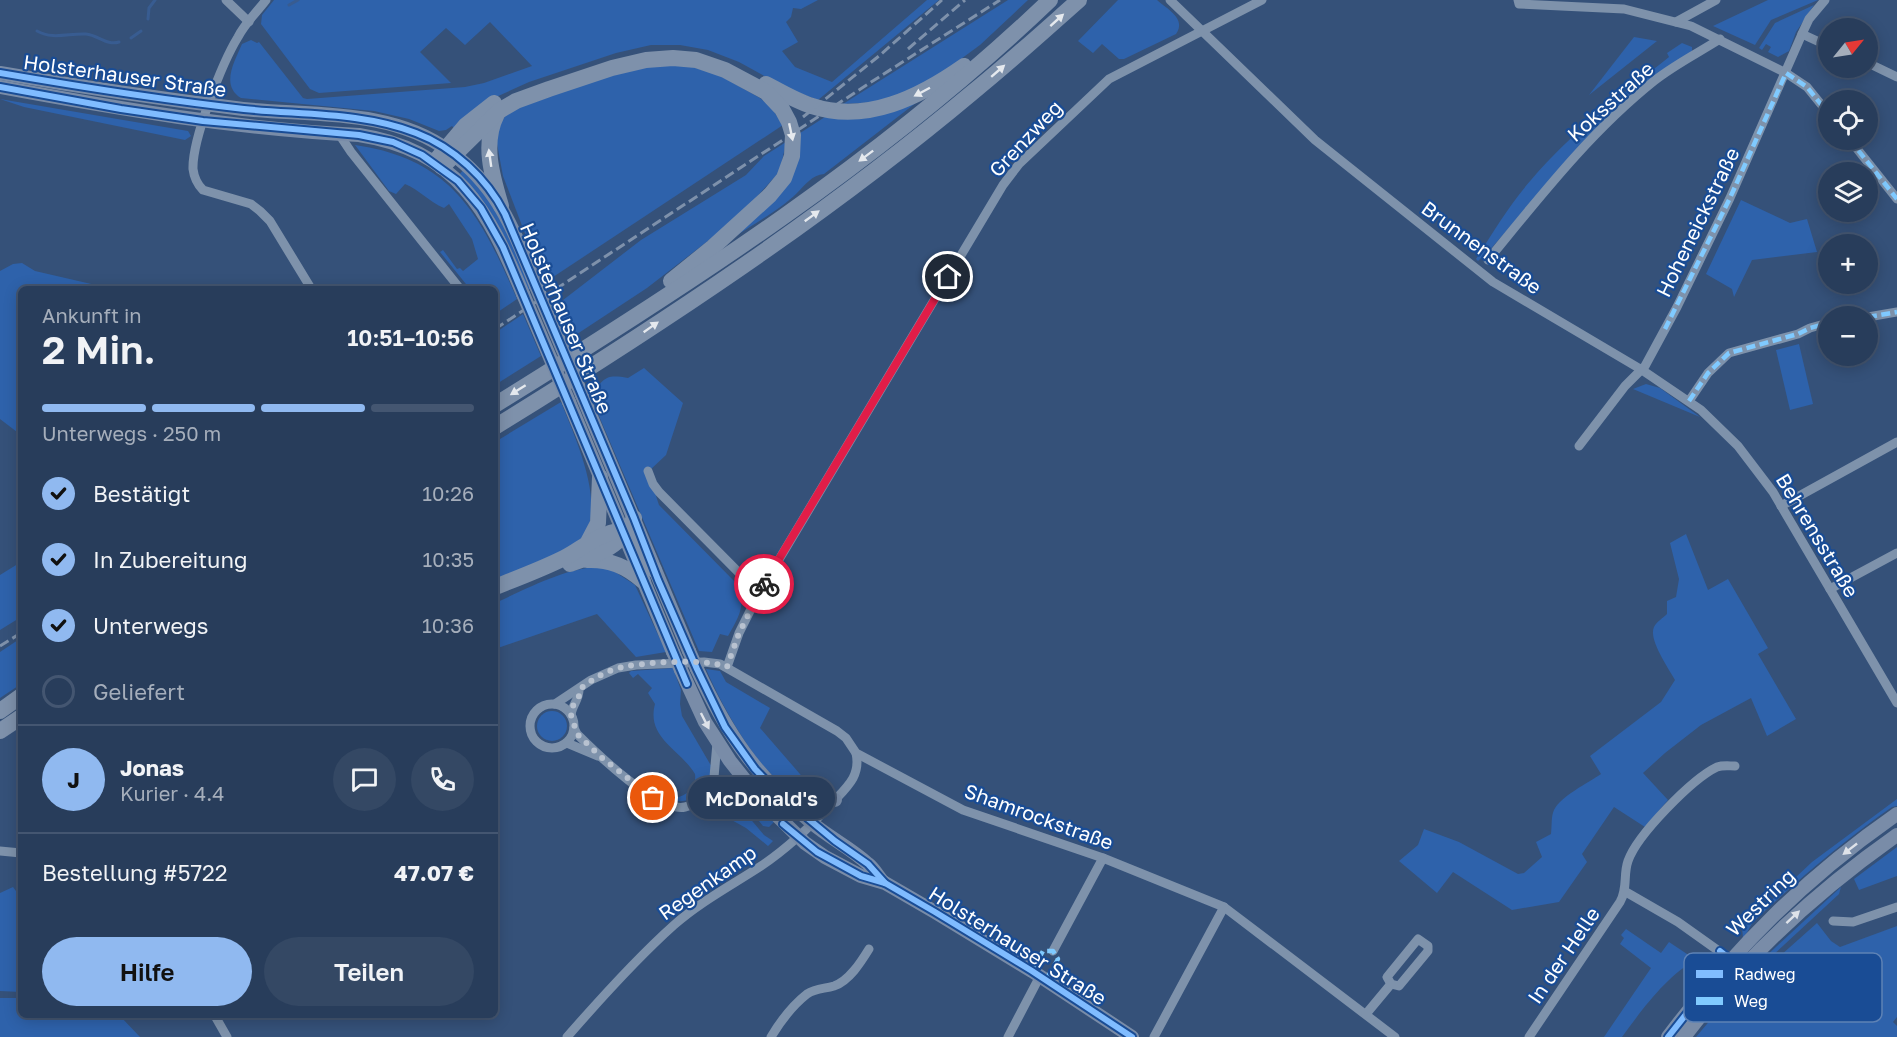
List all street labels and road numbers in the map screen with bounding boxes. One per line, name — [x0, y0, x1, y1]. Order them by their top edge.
street label: Holsterhauser Straße — [22, 49, 228, 101]
street label: Koksstraße — [1562, 56, 1658, 146]
street label: Grenzweg — [984, 95, 1066, 181]
street label: Hoheneickstraße — [1650, 143, 1744, 301]
street label: Brunnenstraße — [1417, 195, 1547, 299]
street label: Holsterhauser Straße — [516, 219, 618, 417]
street label: Behrensstraße — [1772, 469, 1864, 601]
street label: Shamrockstraße — [961, 778, 1117, 854]
street label: Regenkamp — [654, 840, 760, 924]
street label: Westring — [1721, 863, 1799, 941]
street label: Holsterhauser Straße — [925, 881, 1111, 1009]
street label: In der Helle — [1522, 902, 1604, 1008]

